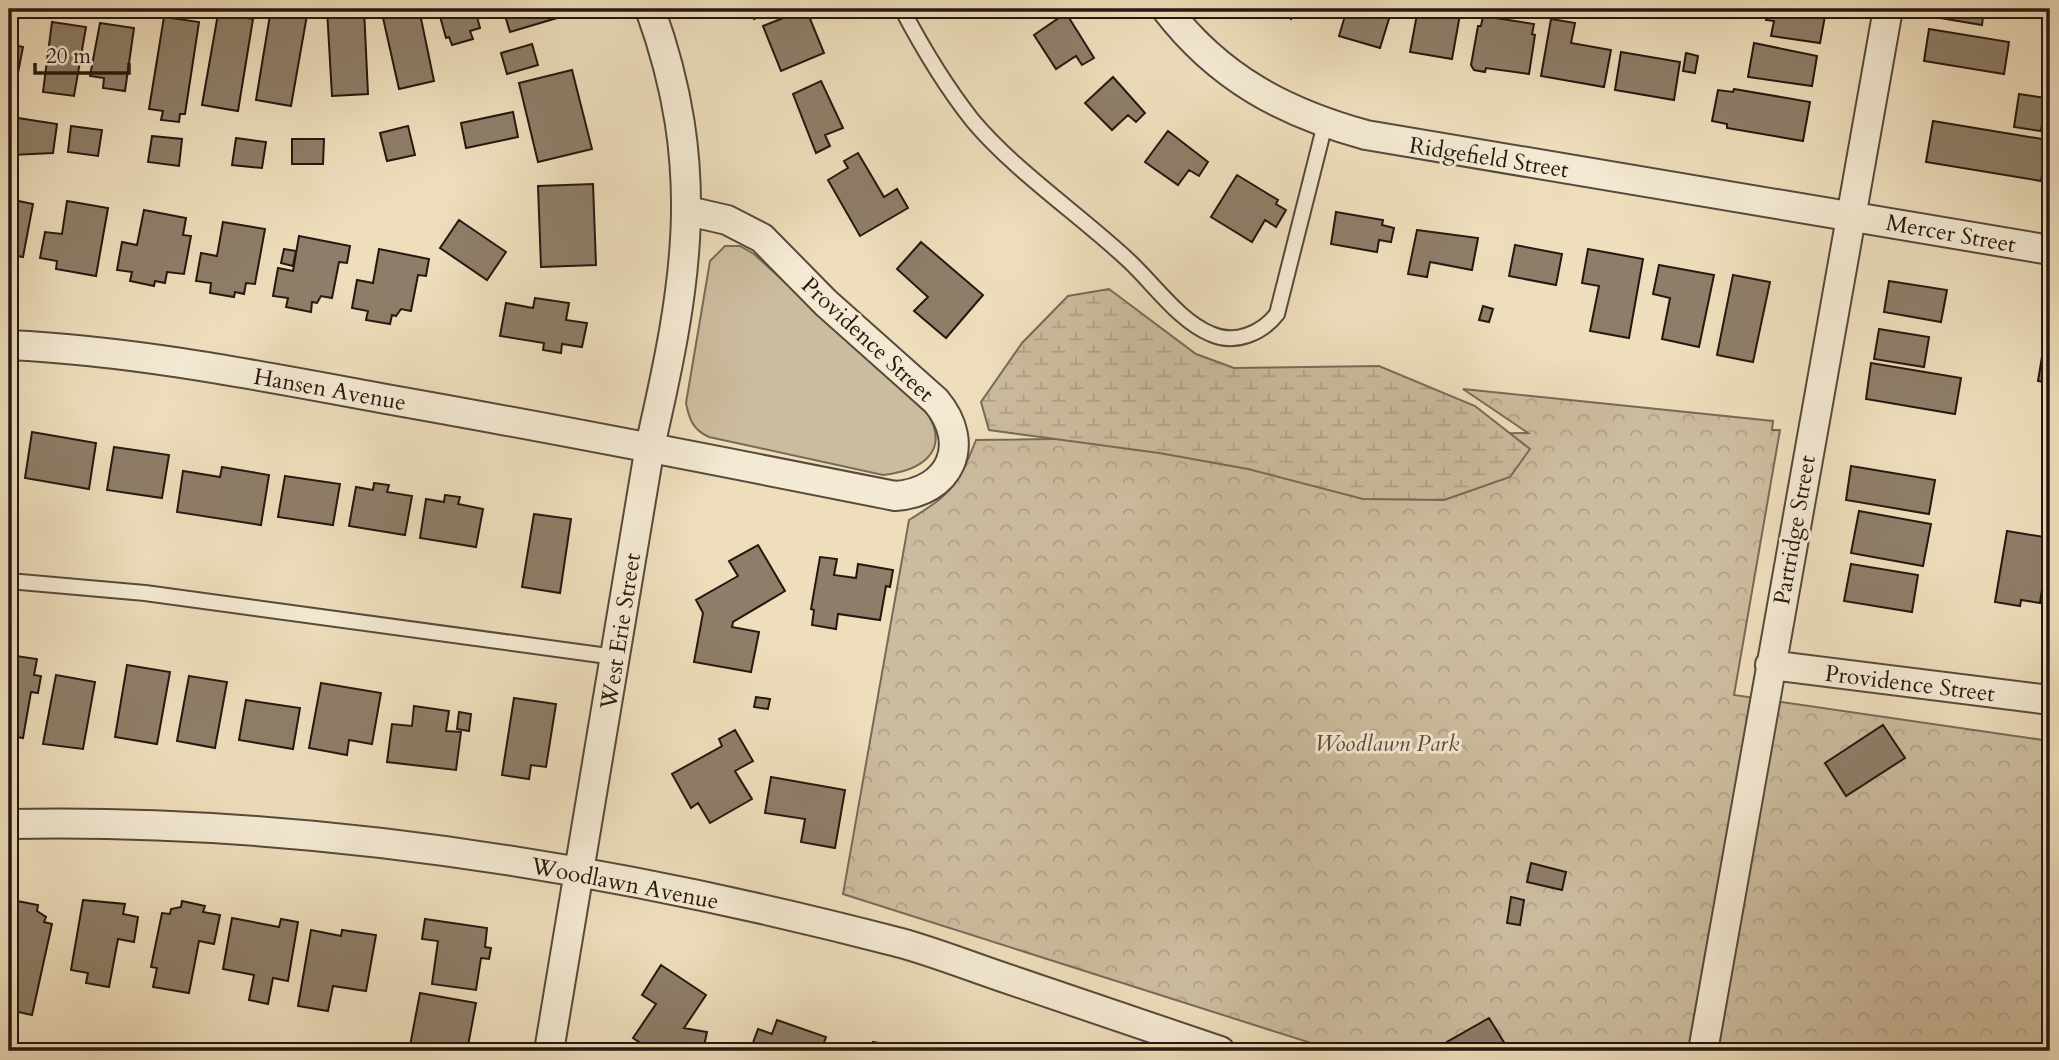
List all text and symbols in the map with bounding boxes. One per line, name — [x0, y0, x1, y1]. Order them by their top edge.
scale bar — [35, 32, 130, 76]
text: 20 m — [46, 42, 91, 71]
street label: Ridgefield Street — [1407, 130, 1571, 185]
street label: Mercer Street — [1884, 207, 2018, 260]
street label: Providence Street — [795, 270, 941, 409]
street label: Hansen Avenue — [251, 361, 409, 418]
street label: Partridge Street — [1766, 453, 1823, 607]
street label: West Erie Street — [593, 551, 648, 713]
street label: Providence Street — [1823, 658, 1997, 709]
park label: Woodlawn Park — [1315, 728, 1460, 759]
street label: Woodlawn Avenue — [527, 850, 721, 917]

